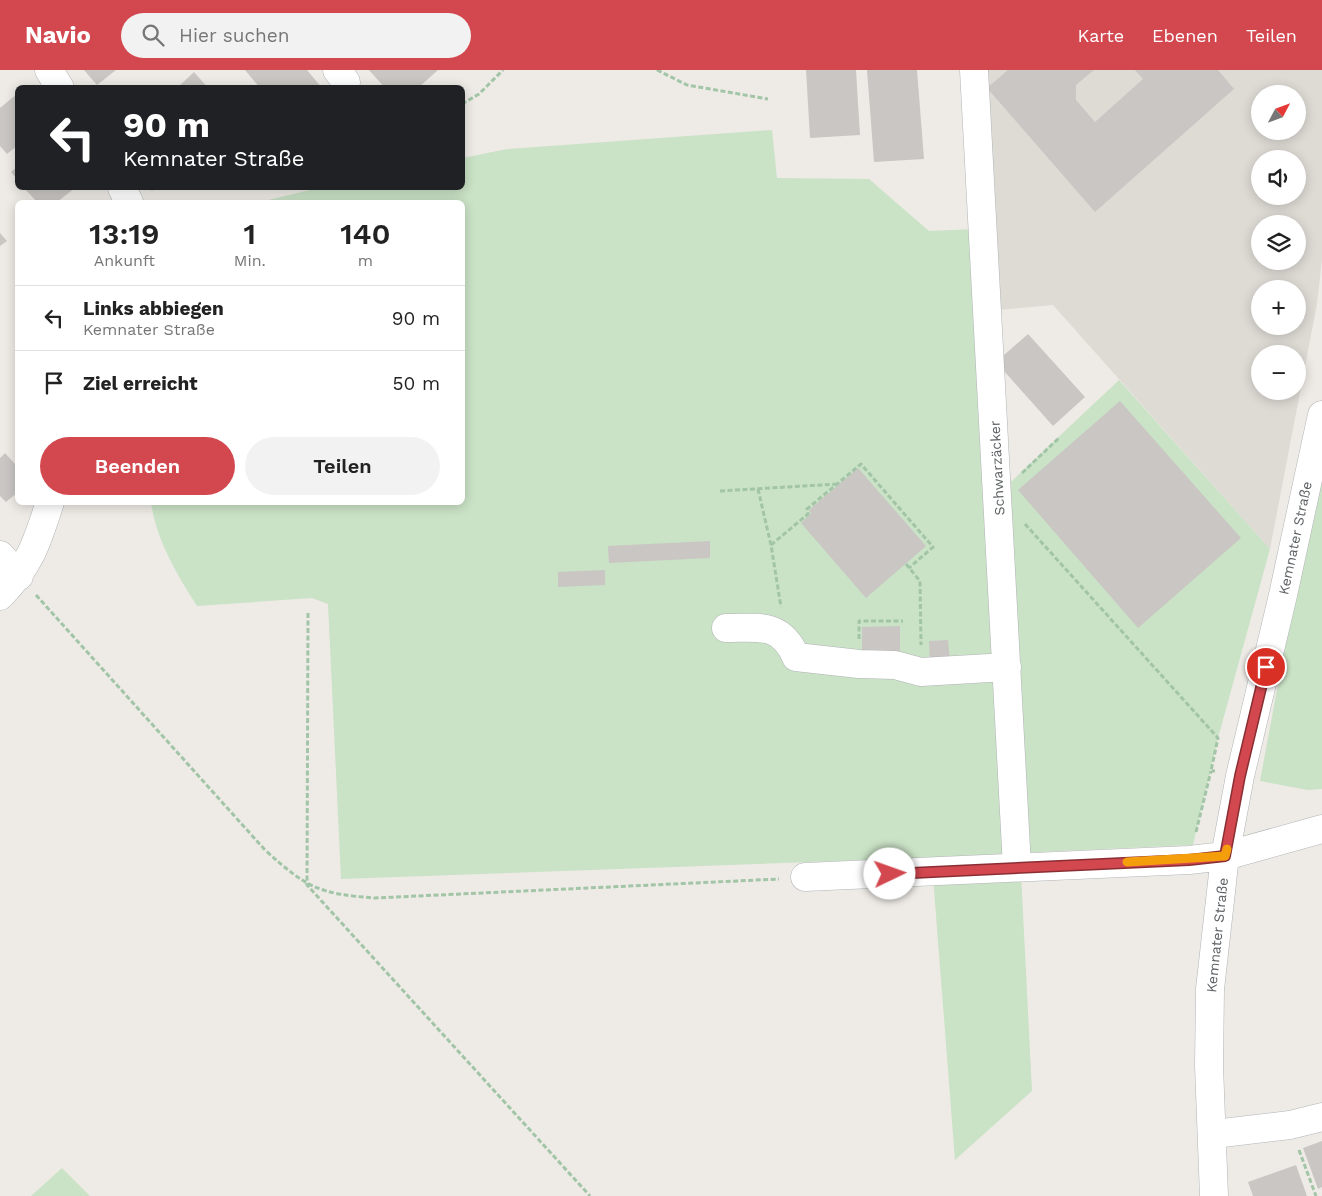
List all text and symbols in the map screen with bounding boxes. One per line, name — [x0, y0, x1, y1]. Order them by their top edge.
search box — [121, 13, 471, 58]
text: Navio — [25, 21, 91, 49]
icon: search — [139, 21, 167, 49]
text: Hier suchen — [179, 24, 290, 47]
text: Karte — [1078, 25, 1124, 46]
text: Ebenen — [1152, 25, 1218, 46]
text: Teilen — [1246, 25, 1297, 46]
north arrow — [1251, 85, 1306, 140]
map controls — [1251, 85, 1306, 400]
text: 90 m — [123, 104, 210, 146]
icon: left — [40, 105, 105, 170]
text: Kemnater Straße — [123, 146, 304, 171]
button: sound — [1251, 150, 1306, 205]
button: layers — [1251, 215, 1306, 270]
text: 13:19 — [89, 216, 159, 251]
text: 1 — [244, 216, 256, 251]
text: 140 — [340, 216, 391, 251]
text: Ankunft — [94, 251, 155, 270]
text: Min. — [234, 251, 266, 270]
text: m — [358, 251, 373, 270]
button: + — [1251, 280, 1306, 335]
text: Links abbiegen — [83, 297, 224, 320]
icon: left — [40, 304, 68, 332]
text: 90 m — [392, 307, 440, 330]
text: Kemnater Straße — [83, 320, 215, 339]
button: − — [1251, 345, 1306, 400]
icon: arrive — [40, 369, 68, 397]
text: Ziel erreicht — [83, 372, 198, 395]
text: 50 m — [393, 372, 440, 395]
street label: Schwarzäcker — [987, 420, 1007, 516]
button: Beenden — [40, 437, 235, 495]
button: Teilen — [245, 437, 440, 495]
street label: Kemnater Straße — [1275, 480, 1315, 596]
pin — [1245, 646, 1287, 688]
icon: arrive — [1252, 653, 1280, 681]
position arrow — [863, 847, 915, 899]
street label: Kemnater Straße — [1203, 877, 1231, 993]

